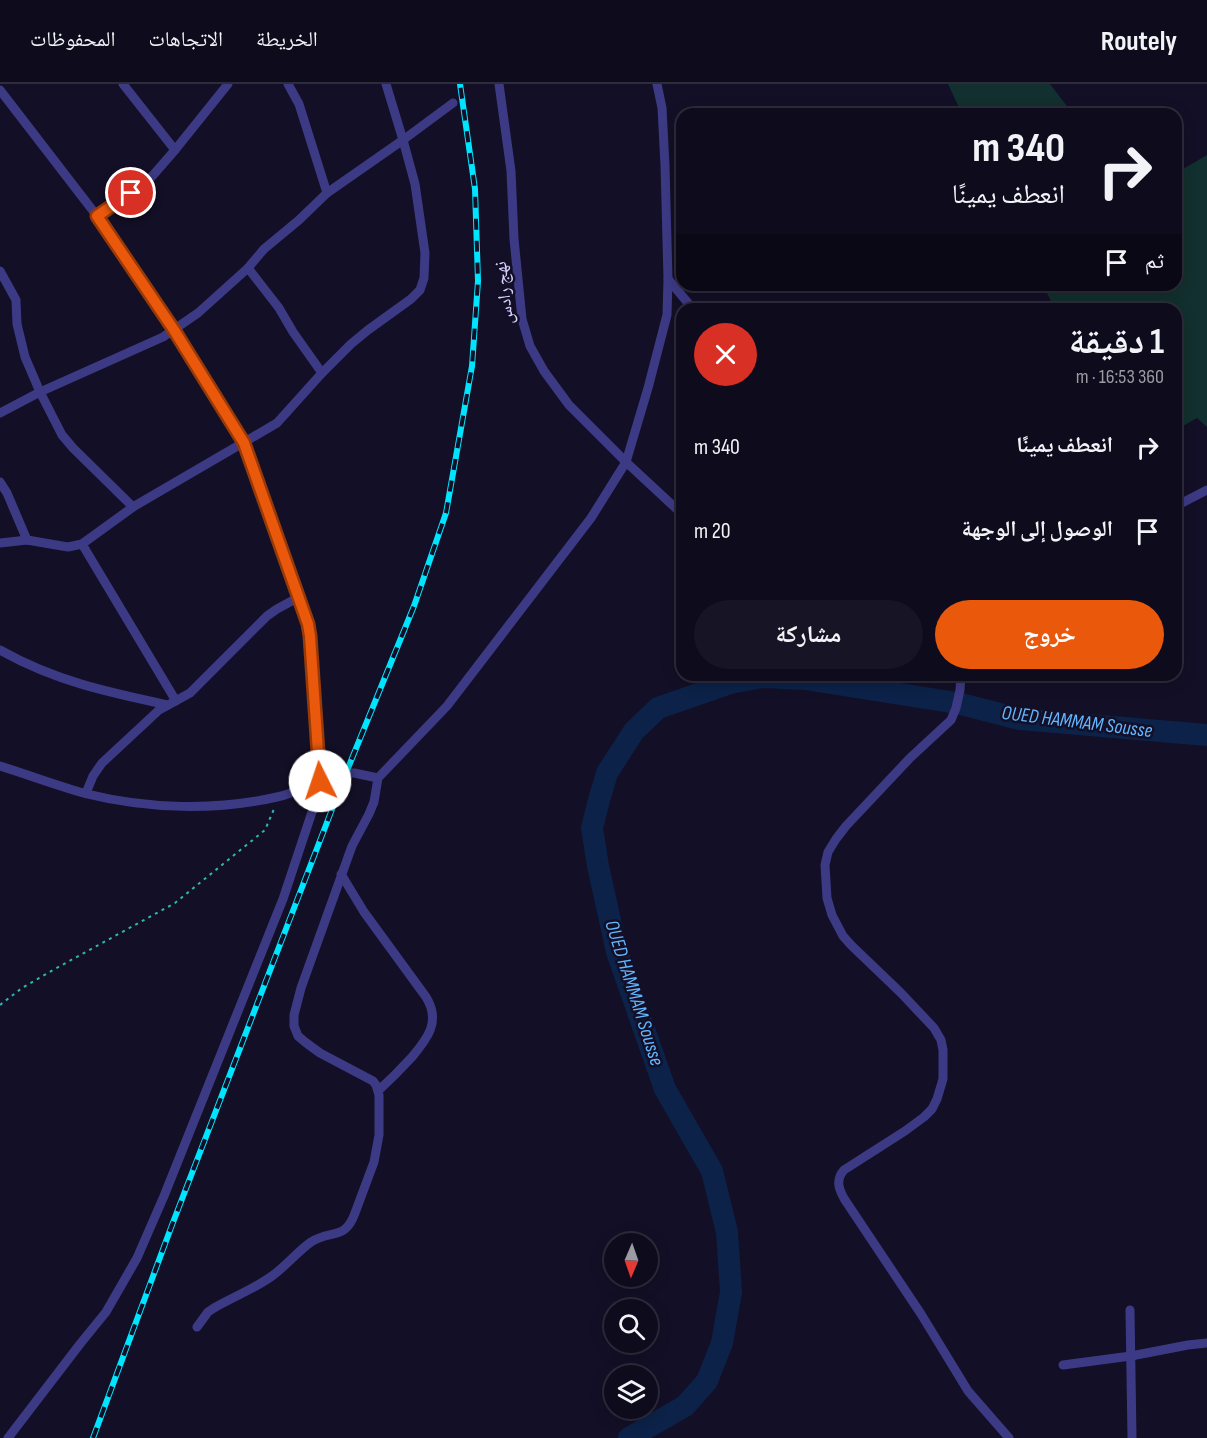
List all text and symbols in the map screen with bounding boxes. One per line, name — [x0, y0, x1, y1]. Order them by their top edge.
text: Routely — [1101, 25, 1177, 58]
text: المحفوظات — [30, 27, 115, 52]
text: الاتجاهات — [148, 27, 223, 52]
text: الخريطة — [256, 27, 318, 52]
text: 340 m — [972, 123, 1065, 174]
icon: right — [1086, 132, 1164, 210]
pin — [105, 167, 156, 218]
icon: arrive — [114, 176, 147, 209]
text: انعطف يمينًا — [952, 179, 1065, 211]
icon: arrive — [1100, 246, 1133, 279]
text: ثم — [1145, 248, 1164, 275]
street label: نهج رادس — [490, 260, 519, 326]
text: 1 دقيقة — [1069, 321, 1164, 364]
button: close — [694, 323, 757, 386]
text: 360 m · 16:53 — [1076, 365, 1164, 389]
icon: right — [1131, 431, 1164, 464]
text: انعطف يمينًا — [1016, 432, 1113, 459]
text: 340 m — [694, 434, 740, 461]
icon: arrive — [1131, 515, 1164, 548]
text: الوصول إلى الوجهة — [961, 516, 1113, 543]
text: 20 m — [694, 518, 731, 545]
button: مشاركة — [694, 600, 923, 669]
button: خروج — [935, 600, 1164, 669]
water label: OUED HAMMAM Sousse — [1000, 701, 1154, 743]
position arrow — [288, 749, 352, 813]
water label: OUED HAMMAM Sousse — [599, 917, 669, 1069]
north arrow — [604, 1233, 658, 1287]
map controls — [604, 1233, 658, 1419]
button: search — [604, 1299, 658, 1353]
button: layers — [604, 1365, 658, 1419]

